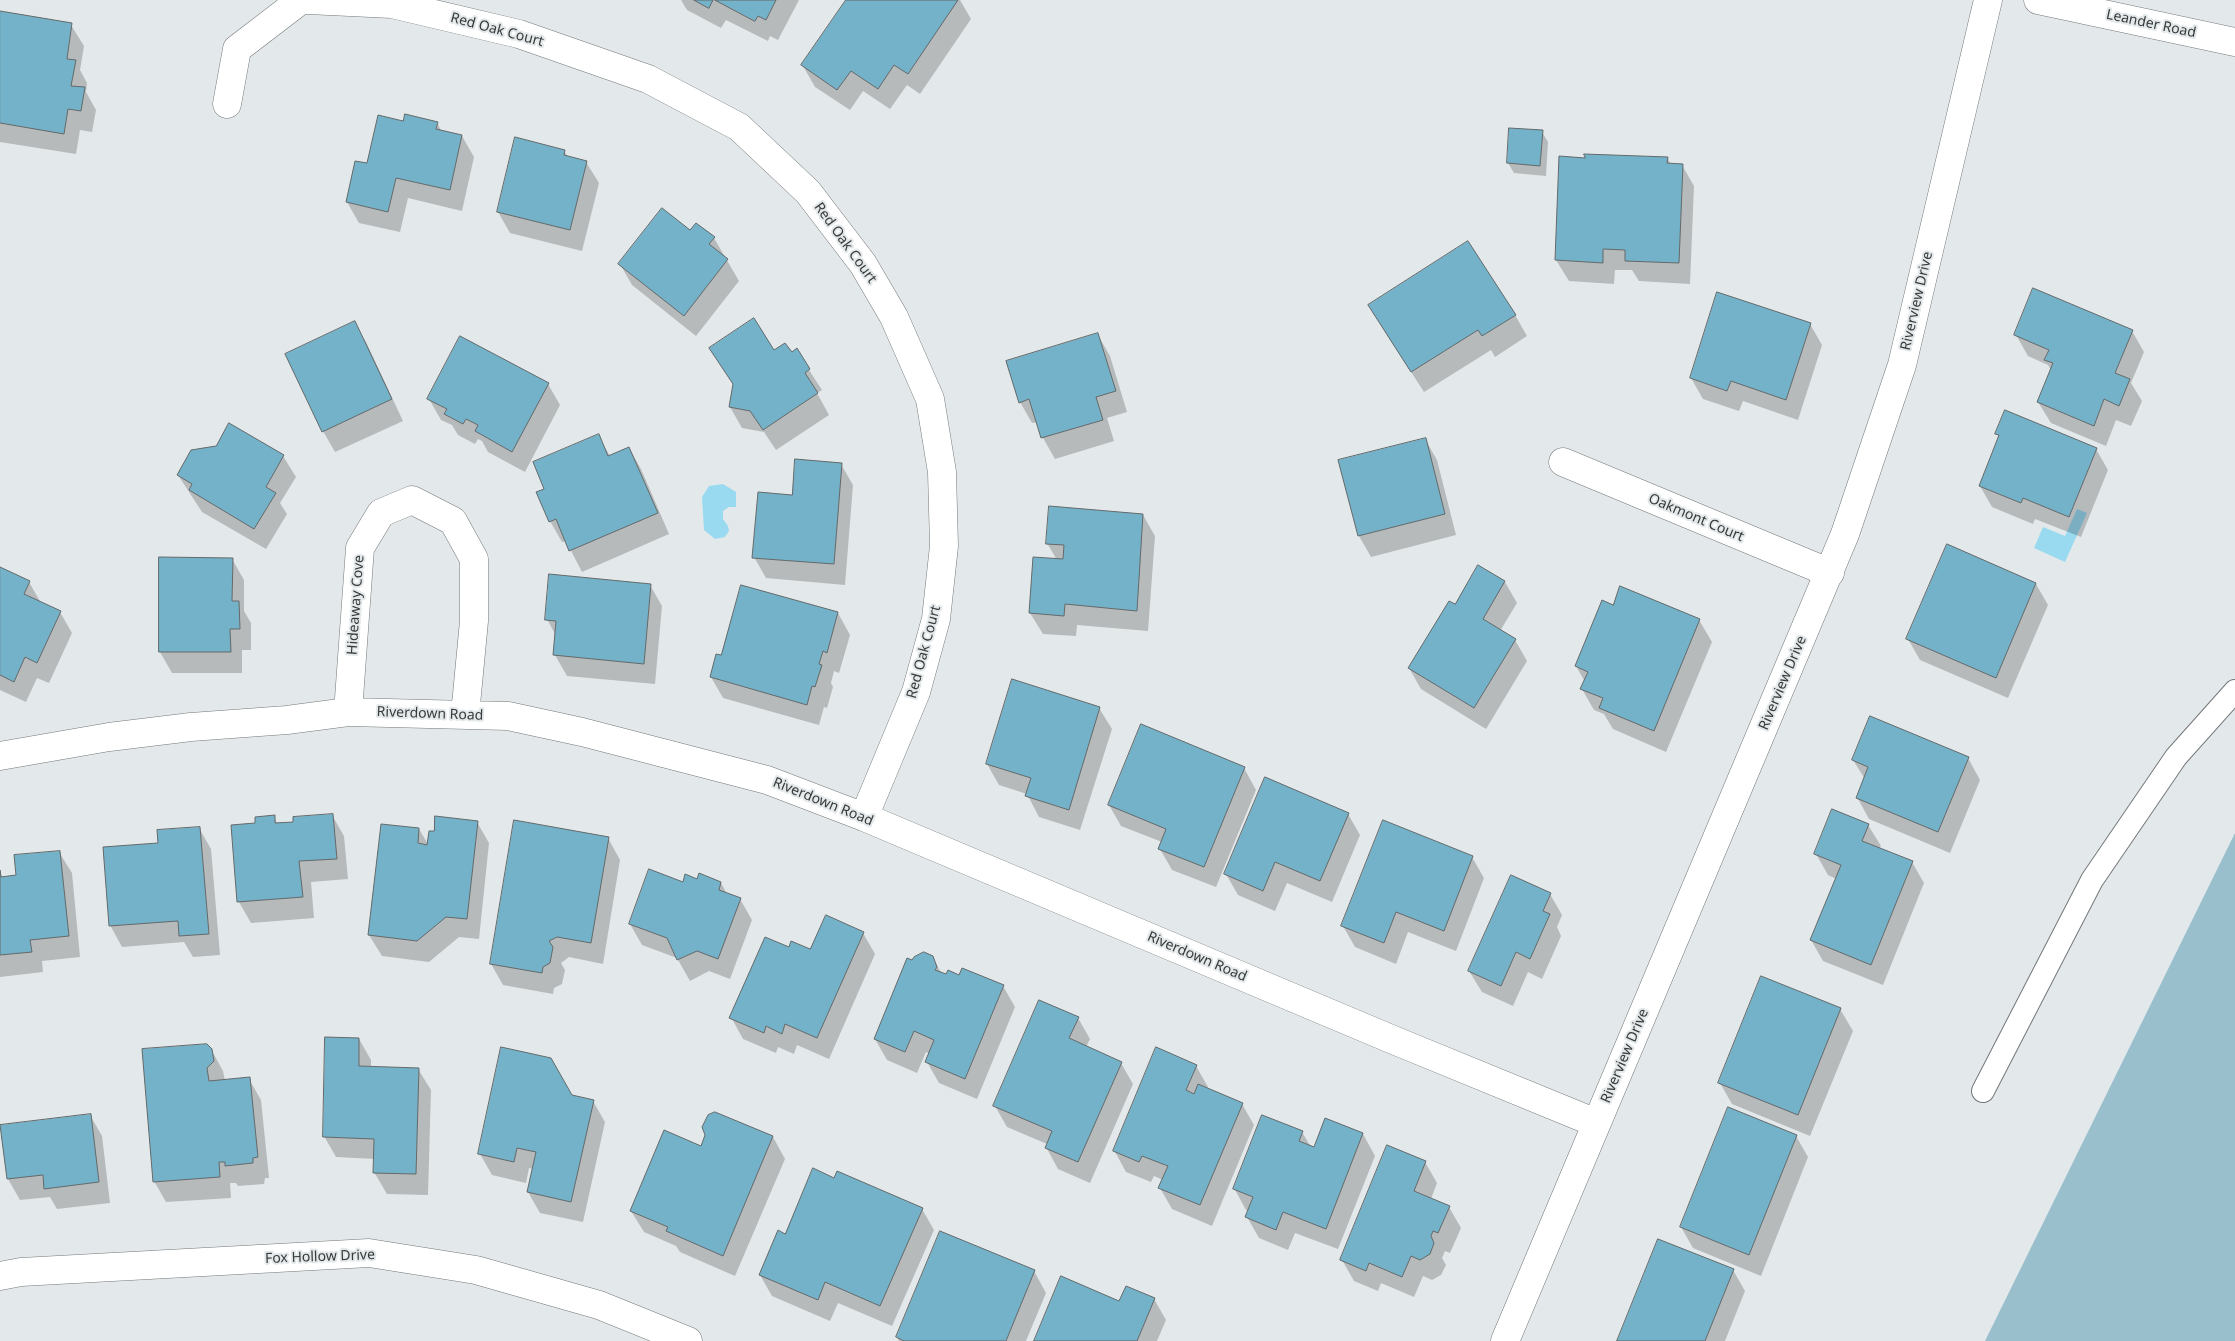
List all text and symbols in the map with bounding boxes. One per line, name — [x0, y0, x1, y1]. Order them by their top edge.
street label: Leander Road — [2105, 6, 2197, 42]
street label: Red Oak Court — [449, 10, 545, 50]
street label: Red Oak Court — [810, 199, 880, 287]
street label: Riverview Drive — [1897, 250, 1937, 352]
street label: Oakmont Court — [1646, 490, 1746, 546]
street label: Hideaway Cove — [344, 555, 368, 655]
street label: Red Oak Court — [904, 604, 944, 700]
street label: Riverview Drive — [1756, 633, 1810, 733]
street label: Riverdown Road — [376, 704, 484, 724]
street label: Riverdown Road — [770, 774, 876, 830]
street label: Riverdown Road — [1145, 928, 1249, 986]
street label: Riverview Drive — [1598, 1006, 1652, 1106]
street label: Fox Hollow Drive — [265, 1247, 375, 1267]

